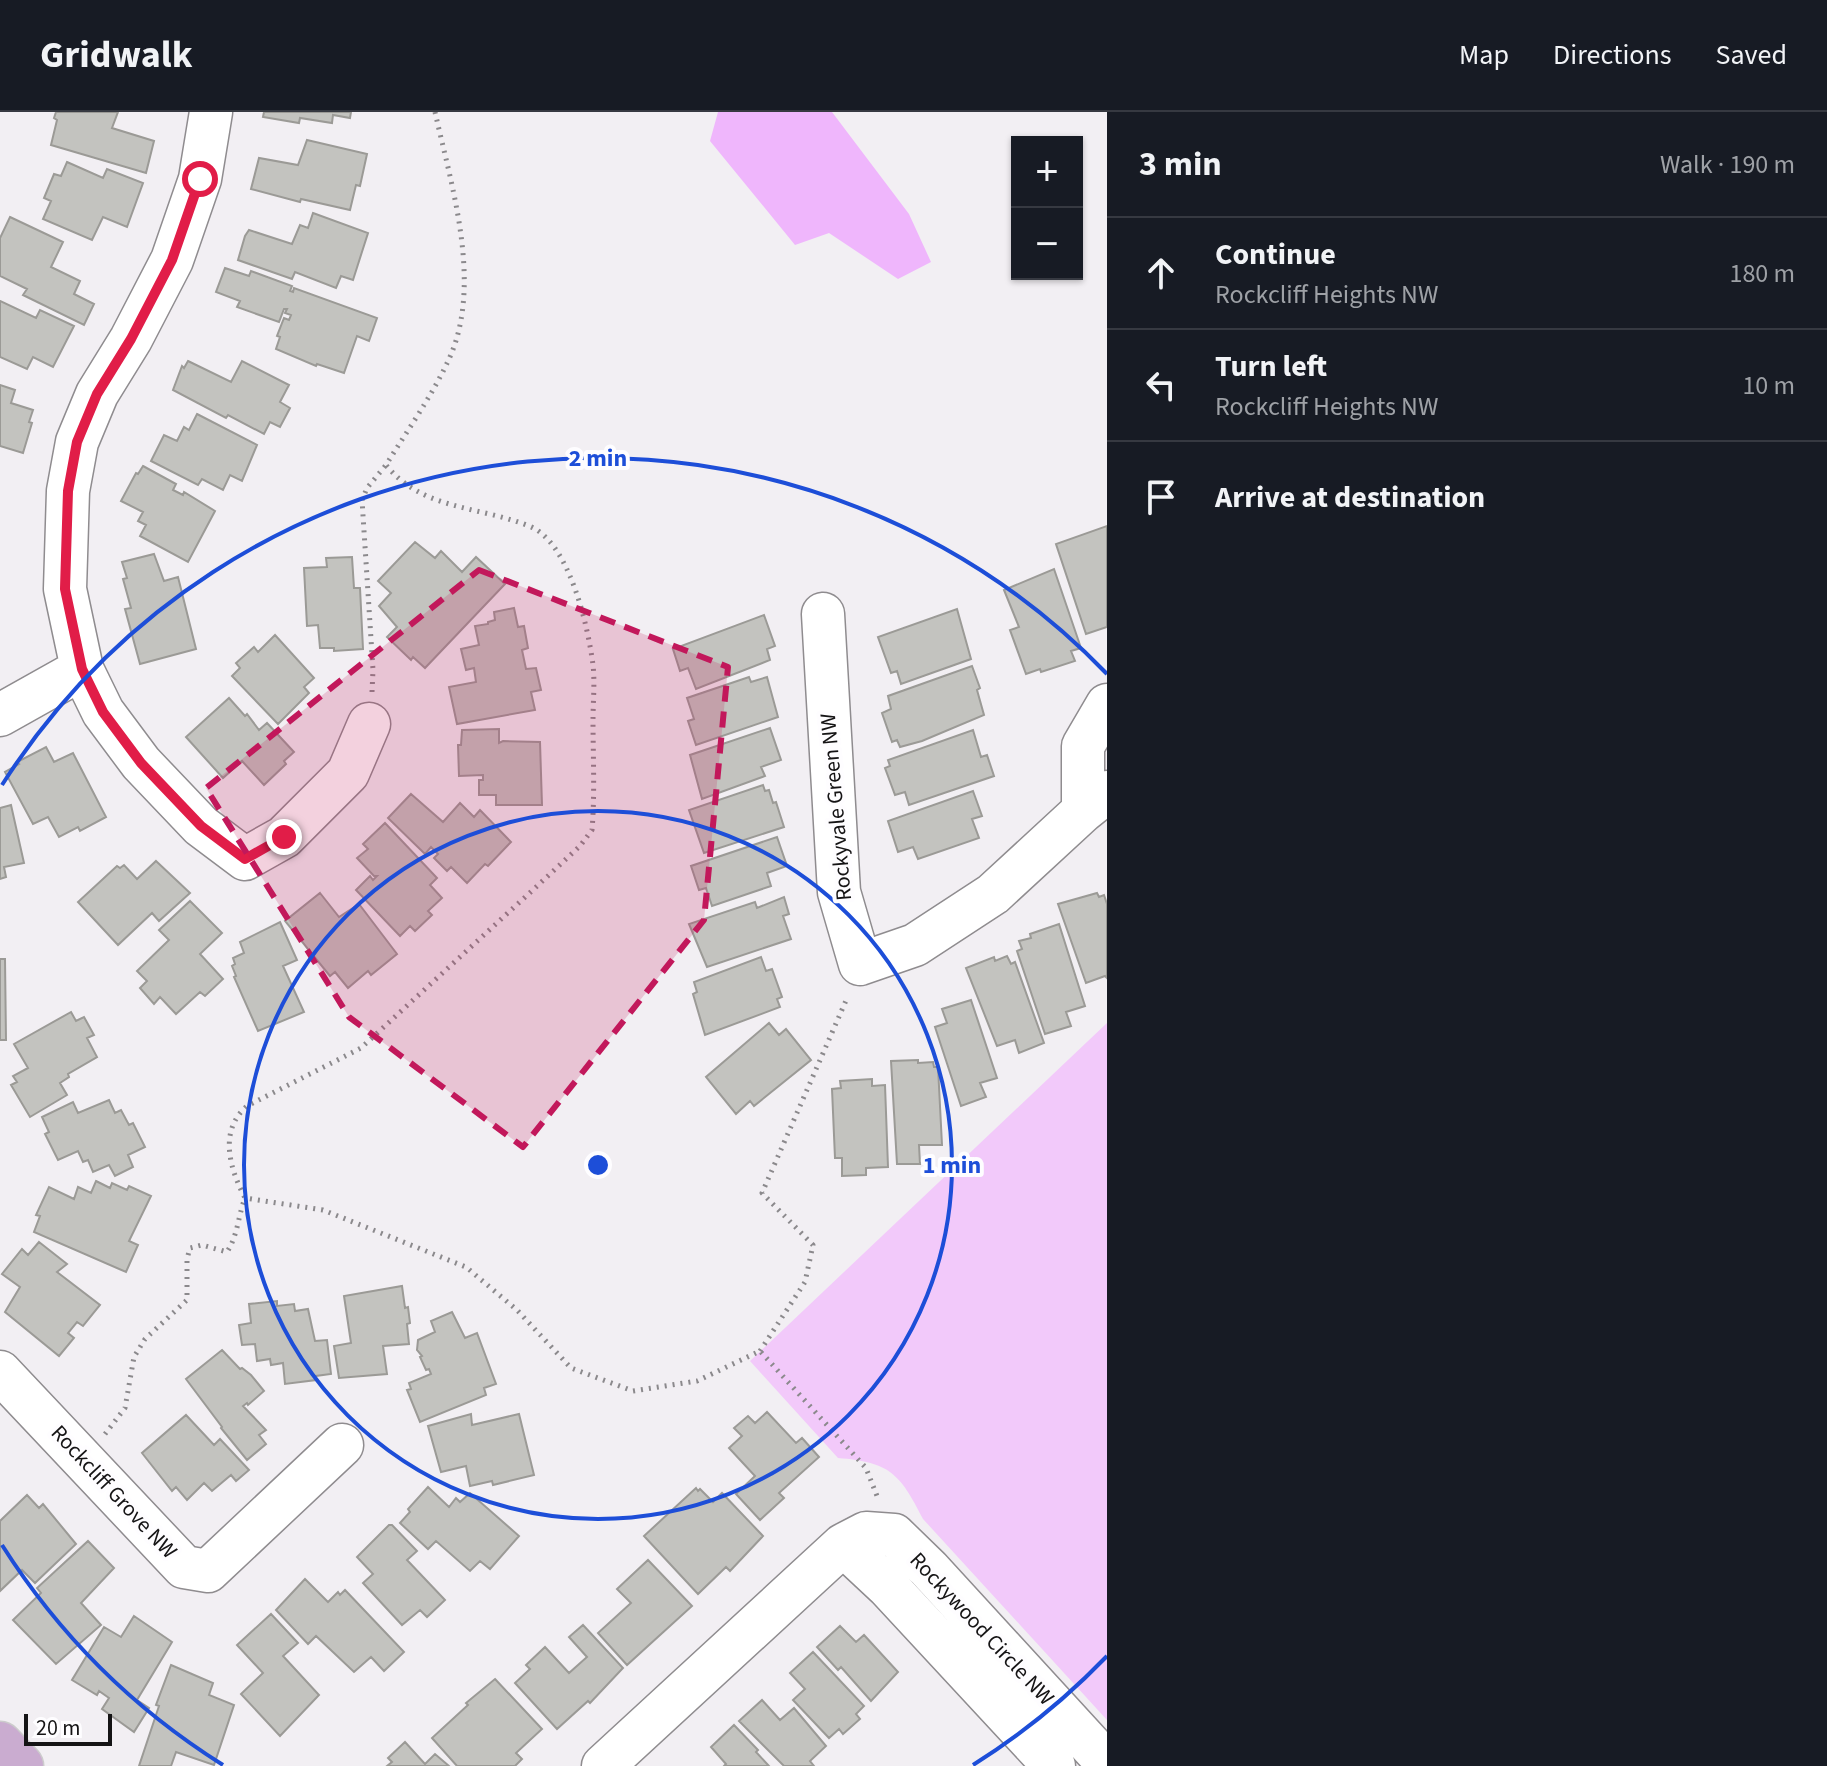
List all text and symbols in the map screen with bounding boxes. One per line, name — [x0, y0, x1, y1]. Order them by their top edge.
text: Gridwalk — [40, 28, 192, 82]
text: Map — [1459, 35, 1509, 75]
text: Directions — [1553, 35, 1672, 75]
text: Saved — [1716, 35, 1787, 75]
map controls — [1011, 136, 1083, 280]
button: + — [1011, 136, 1083, 208]
text: 3 min — [1139, 140, 1222, 189]
text: Walk · 190 m — [1660, 146, 1795, 183]
route start — [182, 161, 218, 197]
button: − — [1011, 208, 1083, 280]
text: Continue — [1215, 233, 1336, 276]
icon: ahead — [1139, 251, 1183, 295]
text: 180 m — [1729, 255, 1795, 292]
text: Rockcliff Heights NW — [1215, 276, 1438, 313]
text: Turn left — [1215, 345, 1327, 388]
icon: left — [1139, 363, 1183, 407]
text: 10 m — [1742, 367, 1795, 404]
text: Rockcliff Heights NW — [1215, 388, 1438, 425]
text: 2 min — [569, 441, 627, 476]
icon: arrive — [1139, 475, 1183, 519]
text: Arrive at destination — [1215, 476, 1485, 519]
street label: Rockyvale Green NW — [812, 712, 860, 902]
route end — [266, 819, 302, 855]
text: 1 min — [923, 1148, 981, 1183]
centre of rings — [584, 1151, 612, 1179]
street label: Rockcliff Grove NW — [43, 1418, 185, 1566]
street label: Rockywood Circle NW — [902, 1545, 1062, 1713]
scale bar — [24, 1710, 112, 1746]
text: 20 m — [36, 1712, 81, 1744]

